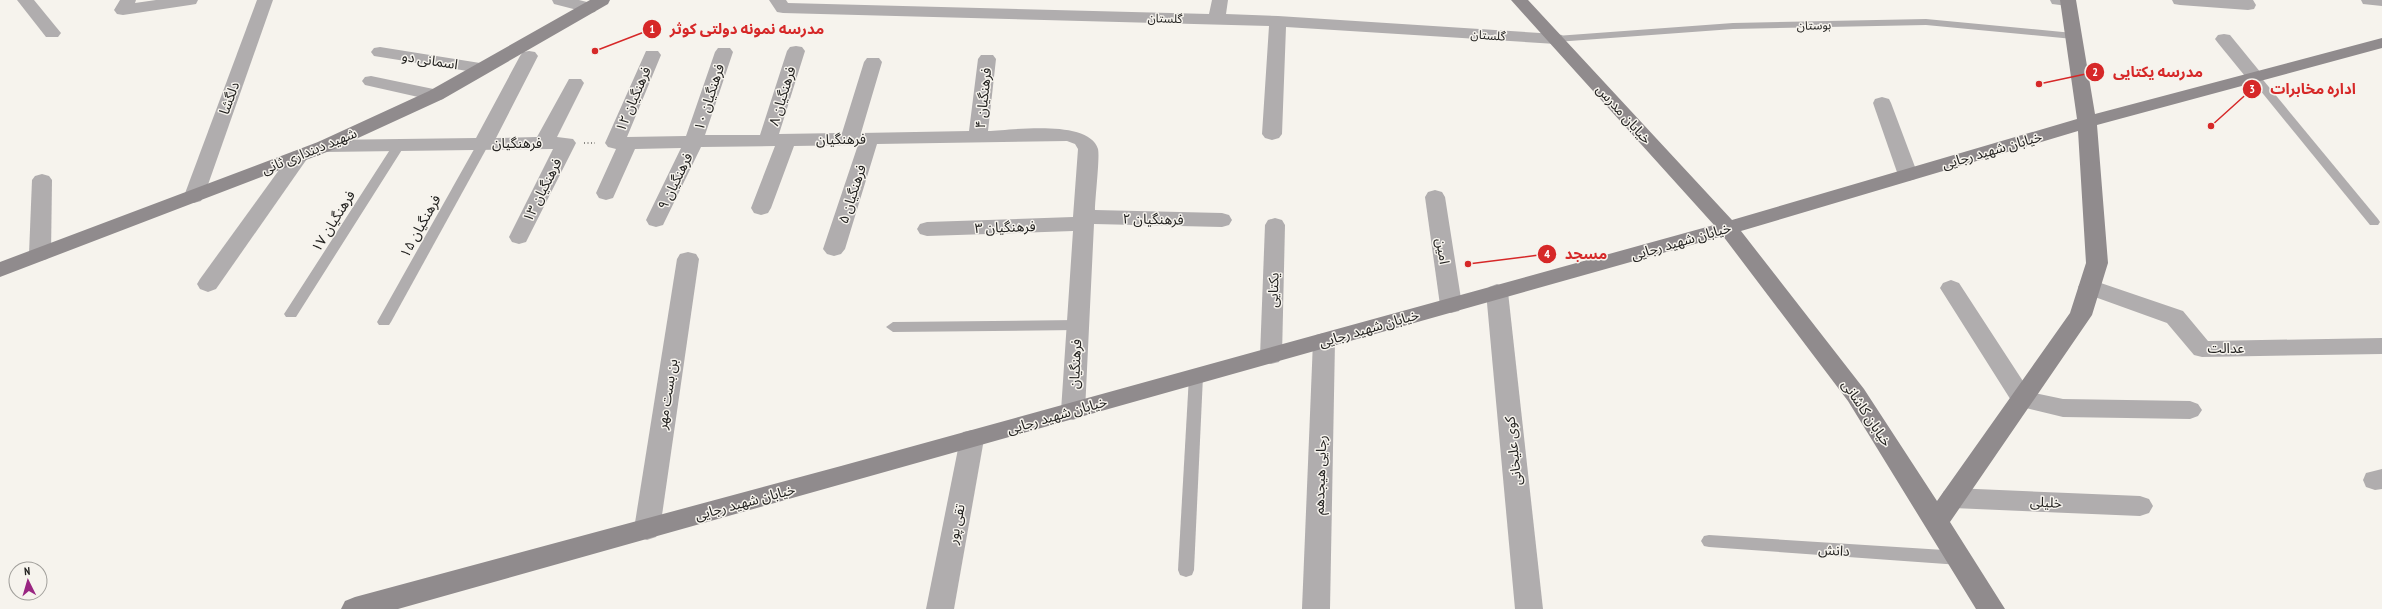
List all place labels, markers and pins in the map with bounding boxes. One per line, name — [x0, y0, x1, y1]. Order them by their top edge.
callout: مدرسه نمونه دولتی کوثر — [642, 15, 832, 42]
callout: مدرسه یکتایی — [2085, 59, 2211, 86]
callout: اداره مخابرات — [2242, 75, 2364, 102]
callout: مسجد — [1537, 240, 1615, 267]

